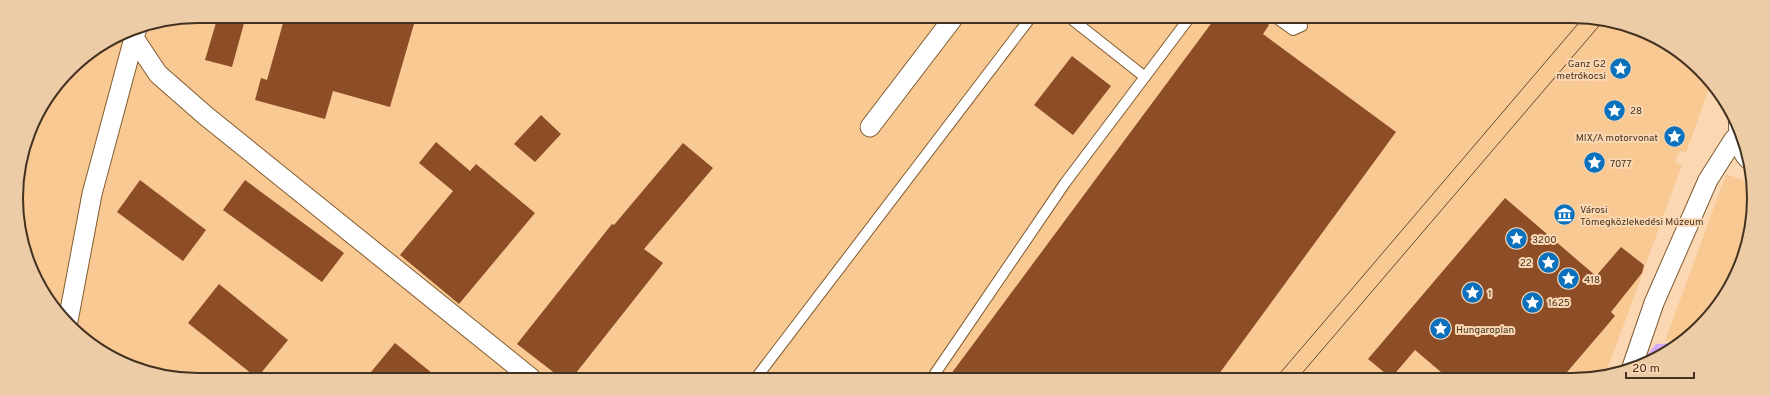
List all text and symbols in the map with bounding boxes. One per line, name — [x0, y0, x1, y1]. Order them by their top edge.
place icon: Ganz G2 metrókocsi — [1608, 56, 1634, 82]
place label: Ganz G2 metrókocsi — [1557, 58, 1606, 83]
place icon: 28 — [1601, 97, 1627, 123]
place label: 28 — [1630, 105, 1642, 118]
place icon: MIX/A motorvonat — [1661, 124, 1687, 150]
place label: MIX/A motorvonat — [1576, 132, 1658, 145]
place icon: 7077 — [1582, 150, 1608, 176]
place label: 7077 — [1610, 158, 1632, 171]
museum icon: Városi Tömegközlekedési Múzeum — [1552, 202, 1578, 228]
place label: Városi Tömegközlekedési Múzeum — [1580, 204, 1704, 229]
place icon: 3200 — [1503, 226, 1529, 252]
place label: 3200 — [1532, 234, 1557, 247]
place icon: 22 — [1535, 249, 1561, 275]
place label: 22 — [1520, 257, 1532, 270]
place icon: 418 — [1555, 266, 1581, 292]
place label: 418 — [1584, 274, 1600, 287]
place icon: 1 — [1459, 280, 1485, 306]
place label: 1 — [1488, 288, 1492, 301]
place icon: 1625 — [1519, 289, 1545, 315]
place label: 1625 — [1548, 297, 1570, 310]
place icon: Hungaroplan — [1428, 316, 1454, 342]
place label: Hungaroplan — [1456, 324, 1514, 337]
scale bar — [1626, 354, 1694, 380]
text: 20 m — [1632, 361, 1660, 377]

